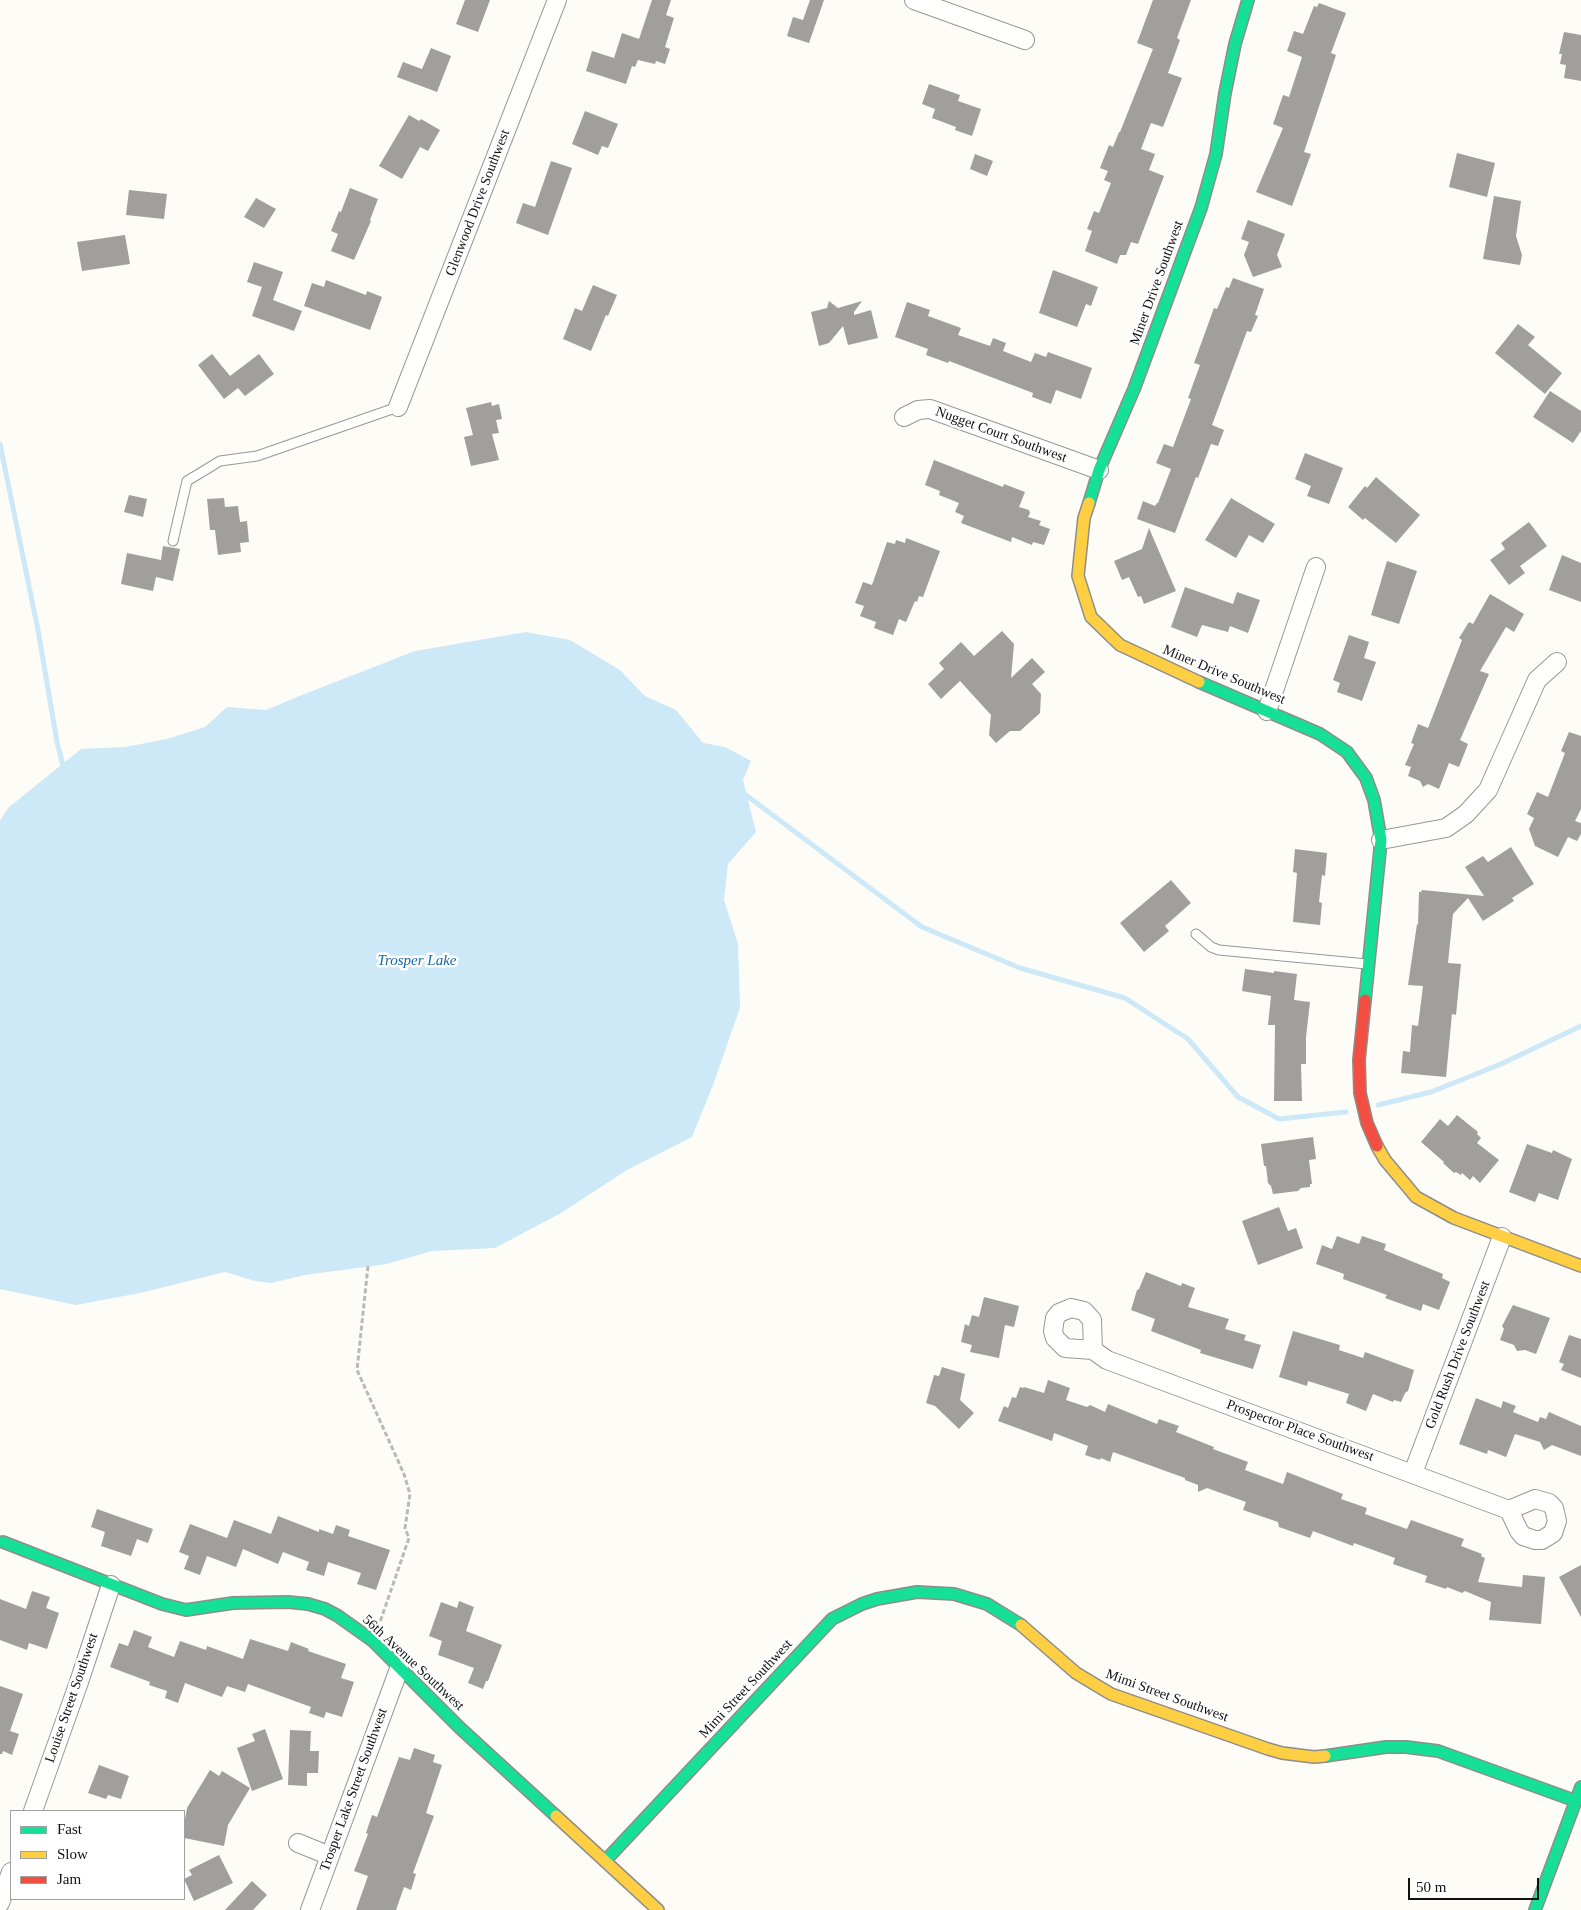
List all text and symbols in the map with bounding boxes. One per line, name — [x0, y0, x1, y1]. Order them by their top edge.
street label: Glenwood Drive Southwest — [442, 127, 514, 279]
street label: Miner Drive Southwest — [1127, 218, 1187, 348]
street label: Nugget Court Southwest — [933, 403, 1069, 467]
street label: Miner Drive Southwest — [1160, 642, 1288, 708]
water label: Trosper Lake — [377, 952, 457, 970]
street label: Gold Rush Drive Southwest — [1422, 1278, 1494, 1432]
street label: Prospector Place Southwest — [1224, 1397, 1376, 1465]
street label: 56th Avenue Southwest — [359, 1612, 467, 1714]
street label: Louise Street Southwest — [42, 1631, 102, 1765]
street label: Mimi Street Southwest — [696, 1636, 796, 1742]
street label: Mimi Street Southwest — [1103, 1666, 1231, 1726]
street label: Trosper Lake Street Southwest — [317, 1706, 391, 1874]
legend — [10, 1810, 185, 1900]
text: Fast — [57, 1821, 82, 1837]
text: Slow — [57, 1846, 88, 1862]
scale bar — [1411, 1868, 1542, 1900]
text: Jam — [57, 1871, 81, 1887]
text: 50 m — [1416, 1879, 1446, 1895]

